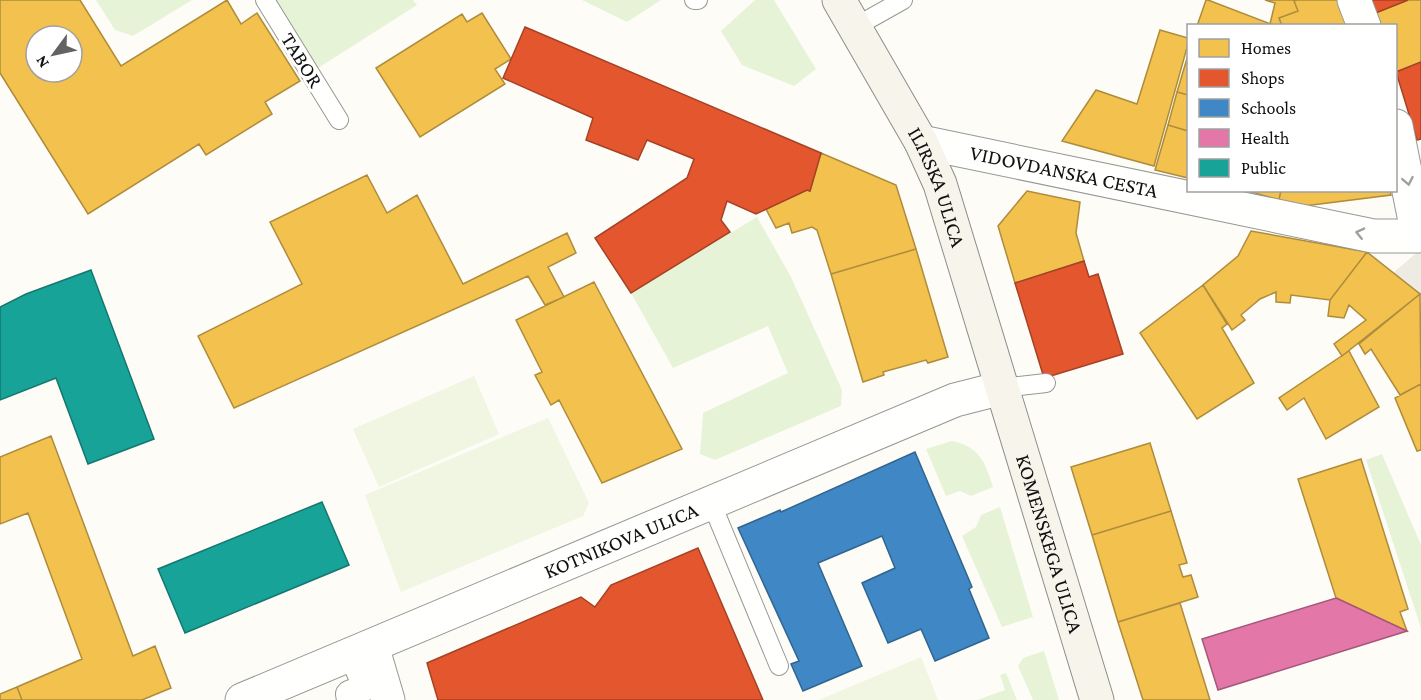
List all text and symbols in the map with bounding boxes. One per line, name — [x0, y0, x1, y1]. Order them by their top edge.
north arrow — [24, 24, 84, 84]
legend — [1187, 24, 1397, 192]
street label: TABOR — [276, 28, 328, 92]
text: Homes — [1241, 38, 1291, 58]
text: N — [32, 53, 52, 71]
text: Shops — [1241, 68, 1285, 88]
text: Schools — [1241, 98, 1296, 118]
street label: ILIRSKA ULICA — [903, 123, 970, 250]
text: Health — [1241, 128, 1290, 148]
street label: VIDOVDANSKA CESTA — [968, 140, 1160, 203]
text: Public — [1241, 158, 1286, 178]
one-way arrow — [1401, 175, 1414, 185]
one-way arrow — [1355, 228, 1365, 241]
street label: KOMENSKEGA ULICA — [1011, 451, 1088, 636]
street label: KOTNIKOVA ULICA — [540, 498, 701, 584]

